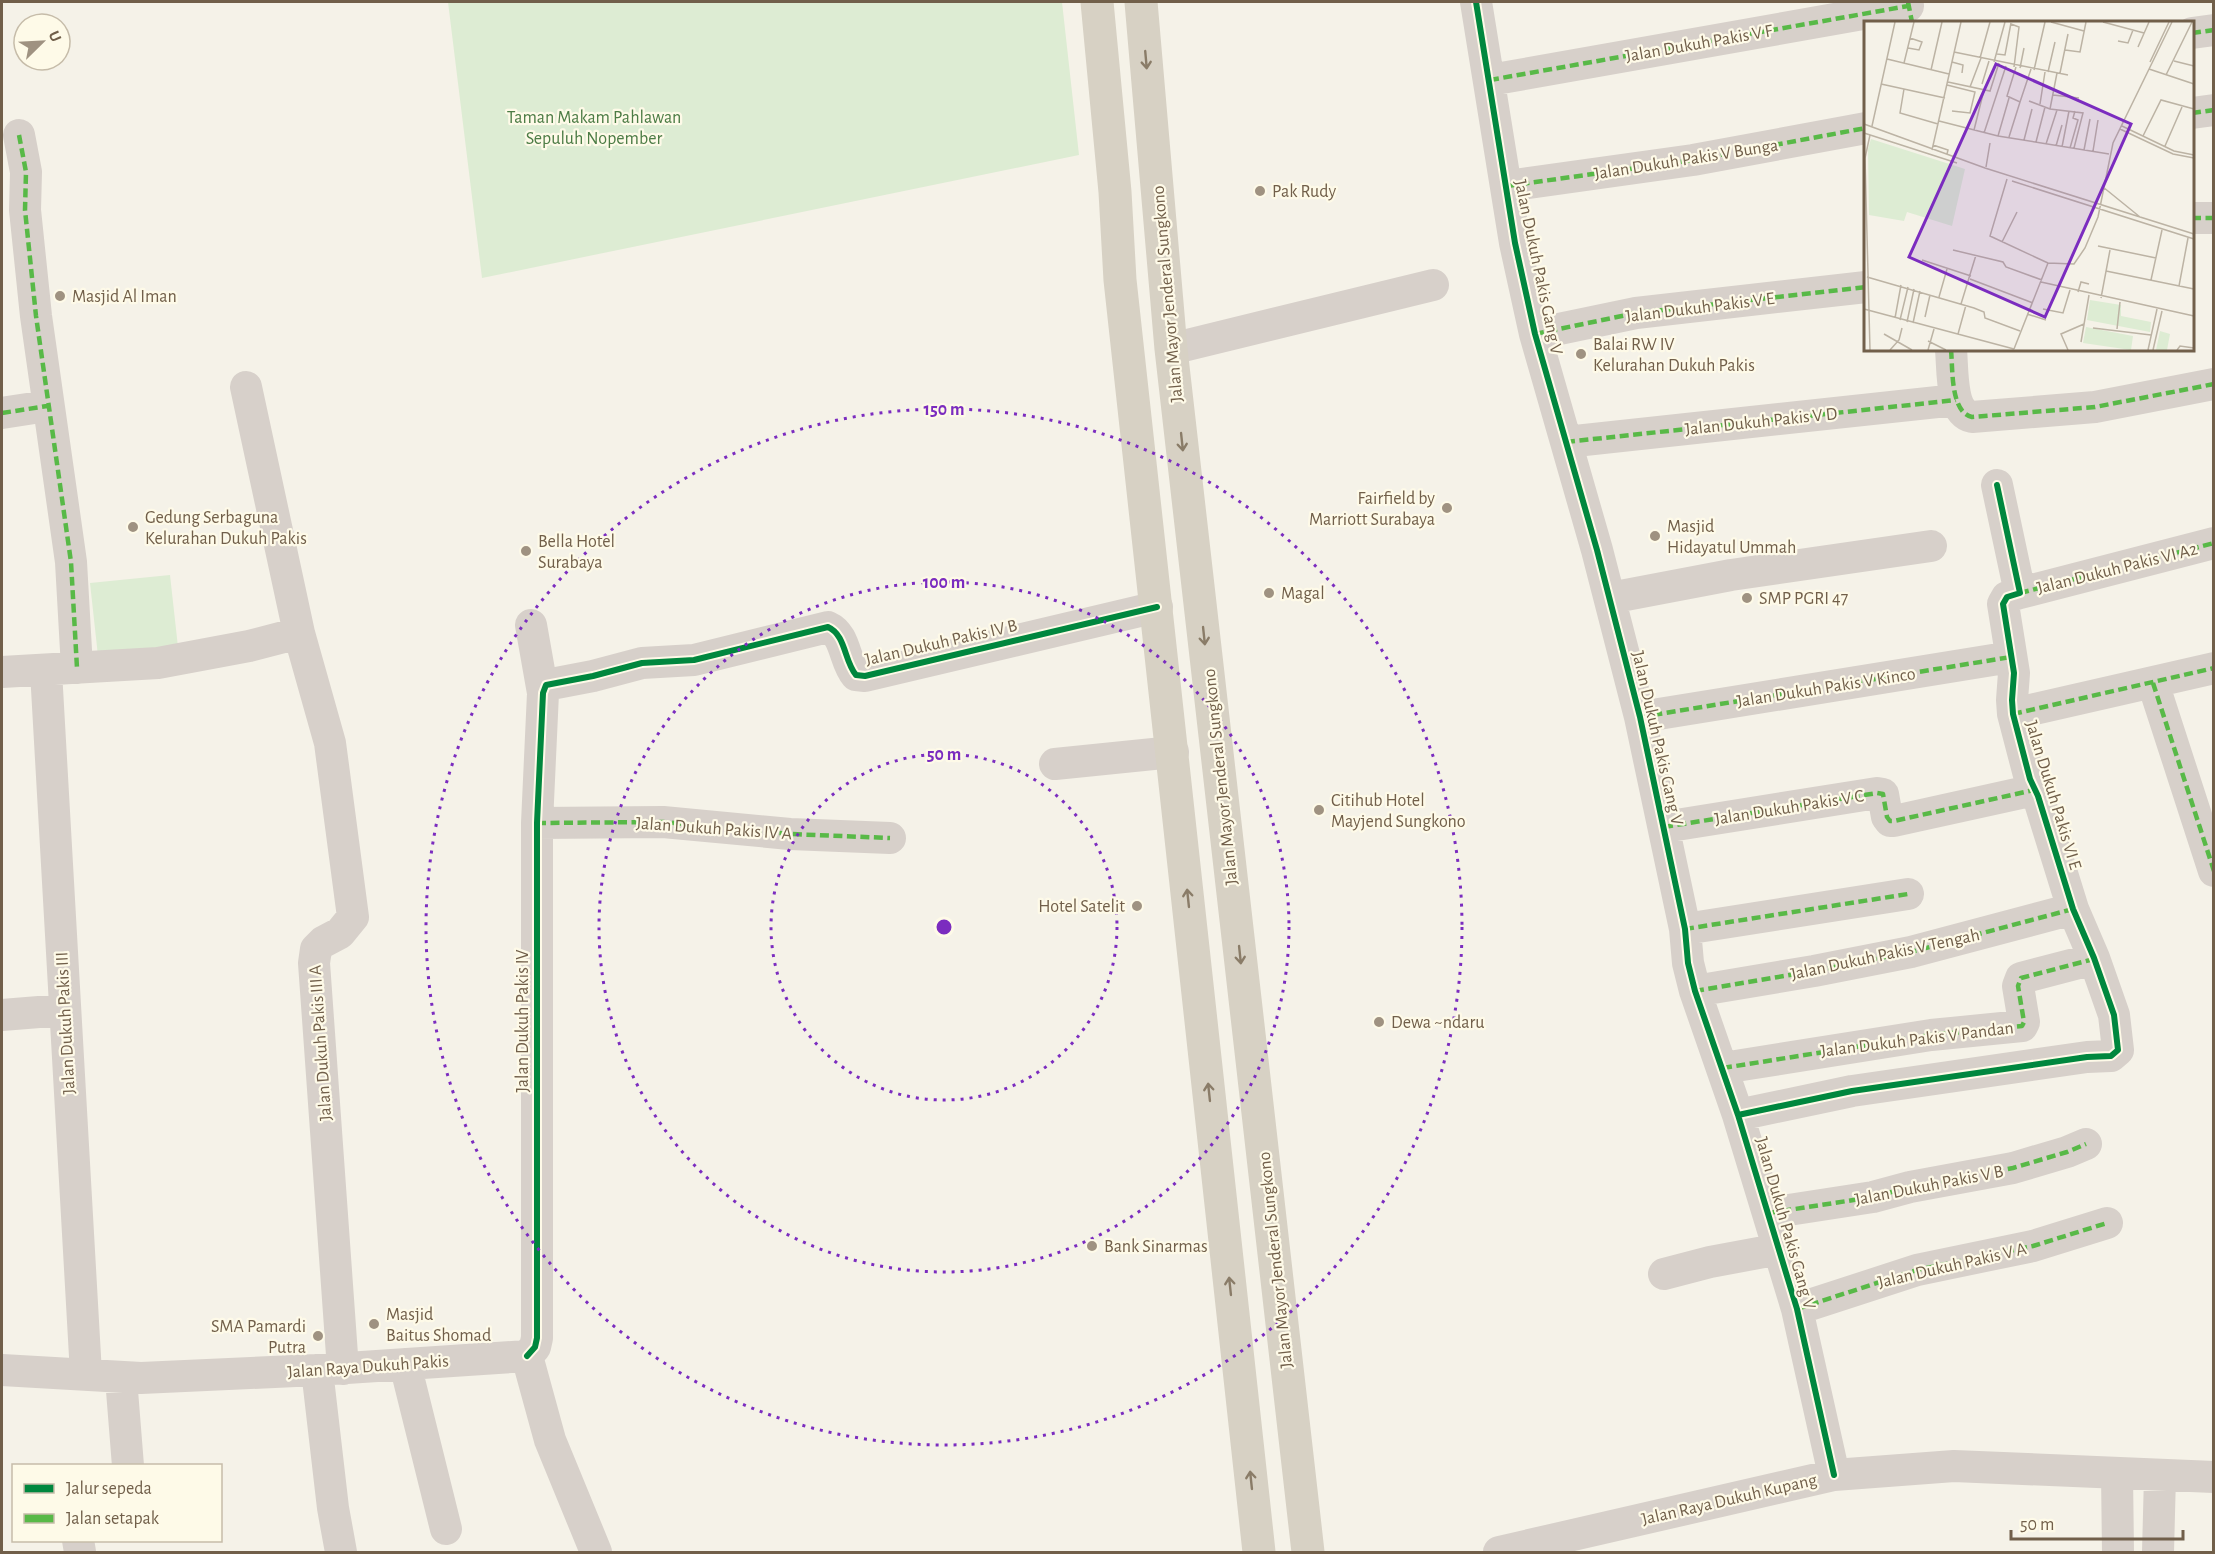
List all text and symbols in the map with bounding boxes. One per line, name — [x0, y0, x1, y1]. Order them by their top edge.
north arrow — [12, 12, 72, 72]
inset map — [1864, 21, 2194, 351]
street label: Jalan Dukuh Pakis V F — [1624, 22, 1774, 66]
text: U — [45, 28, 64, 44]
one-way arrow — [1141, 49, 1152, 69]
park label: Taman Makam Pahlawan Sepuluh Nopember — [507, 109, 681, 148]
street label: Jalan Dukuh Pakis V Bunga — [1593, 137, 1780, 183]
street label: Jalan Dukuh Pakis Gang V — [1511, 178, 1566, 357]
place label: Pak Rudy — [1272, 183, 1336, 201]
marker: Pak Rudy — [1253, 184, 1267, 198]
street label: Jalan Mayor Jenderal Sungkono — [1150, 185, 1186, 403]
place label: Masjid Al Iman — [72, 288, 177, 306]
marker: Masjid Al Iman — [53, 289, 67, 303]
street label: Jalan Dukuh Pakis V E — [1625, 290, 1776, 326]
place label: Balai RW IV Kelurahan Dukuh Pakis — [1593, 336, 1755, 375]
marker: Balai RW IV Kelurahan Dukuh Pakis — [1574, 347, 1588, 361]
text: 150 m — [924, 401, 964, 419]
street label: Jalan Dukuh Pakis V D — [1684, 405, 1838, 439]
one-way arrow — [1177, 432, 1188, 452]
place label: Fairfield by Marriott Surabaya — [1309, 490, 1435, 529]
marker: Fairfield by Marriott Surabaya — [1440, 501, 1454, 515]
place label: Gedung Serbaguna Kelurahan Dukuh Pakis — [145, 509, 307, 548]
place label: Masjid Hidayatul Ummah — [1667, 518, 1796, 557]
marker: Gedung Serbaguna Kelurahan Dukuh Pakis — [126, 520, 140, 534]
marker: Masjid Hidayatul Ummah — [1648, 529, 1662, 543]
place label: Bella Hotel Surabaya — [538, 533, 615, 572]
street label: Jalan Dukuh Pakis VI A2 — [2035, 540, 2199, 598]
marker: Bella Hotel Surabaya — [519, 544, 533, 558]
text: 100 m — [923, 574, 965, 592]
place label: Magal — [1281, 585, 1325, 603]
marker: Magal — [1262, 586, 1276, 600]
place label: SMP PGRI 47 — [1759, 590, 1848, 608]
marker: SMP PGRI 47 — [1740, 591, 1754, 605]
street label: Jalan Dukuh Pakis IV B — [863, 617, 1019, 669]
one-way arrow — [1199, 625, 1210, 645]
street label: Jalan Dukuh Pakis Gang V — [1628, 649, 1686, 828]
street label: Jalan Dukuh Pakis V Kinco — [1736, 665, 1917, 711]
street label: Jalan Mayor Jenderal Sungkono — [1201, 668, 1241, 886]
street label: Jalan Dukuh Pakis VI E — [2022, 719, 2084, 872]
text: 50 m — [927, 746, 961, 764]
street label: Jalan Dukuh Pakis V C — [1713, 787, 1865, 829]
place label: Citihub Hotel Mayjend Sungkono — [1331, 792, 1466, 831]
marker: Citihub Hotel Mayjend Sungkono — [1312, 803, 1326, 817]
street label: Jalan Dukuh Pakis IV A — [635, 815, 793, 843]
one-way arrow — [1182, 889, 1193, 909]
place label: Hotel Satelit — [1038, 898, 1125, 916]
marker: Hotel Satelit — [1130, 899, 1144, 913]
centre of rings — [934, 917, 954, 937]
street label: Jalan Dukuh Pakis V Tengah — [1789, 926, 1981, 984]
one-way arrow — [1235, 944, 1246, 964]
street label: Jalan Dukuh Pakis IV — [514, 949, 532, 1092]
street label: Jalan Dukuh Pakis III — [53, 951, 79, 1095]
street label: Jalan Dukuh Pakis III A — [307, 964, 335, 1121]
place label: Dewa ~ndaru — [1391, 1014, 1484, 1032]
marker: Dewa ~ndaru — [1372, 1015, 1386, 1029]
street label: Jalan Dukuh Pakis V Pandan — [1819, 1019, 2015, 1061]
one-way arrow — [1203, 1083, 1214, 1103]
street label: Jalan Dukuh Pakis Gang V — [1752, 1135, 1818, 1312]
street label: Jalan Mayor Jenderal Sungkono — [1256, 1151, 1296, 1369]
street label: Jalan Dukuh Pakis V B — [1853, 1163, 2005, 1209]
place label: Bank Sinarmas — [1104, 1238, 1208, 1256]
marker: Bank Sinarmas — [1085, 1239, 1099, 1253]
street label: Jalan Dukuh Pakis V A — [1876, 1240, 2029, 1292]
one-way arrow — [1224, 1277, 1235, 1297]
place label: Masjid Baitus Shomad — [386, 1306, 491, 1345]
marker: Masjid Baitus Shomad — [367, 1317, 381, 1331]
place label: SMA Pamardi Putra — [211, 1318, 306, 1357]
marker: SMA Pamardi Putra — [311, 1329, 325, 1343]
street label: Jalan Raya Dukuh Pakis — [287, 1352, 449, 1382]
legend — [12, 1464, 222, 1542]
one-way arrow — [1245, 1471, 1256, 1491]
street label: Jalan Raya Dukuh Kupang — [1640, 1471, 1819, 1529]
text: Jalur sepeda — [66, 1480, 152, 1498]
scale bar — [2011, 1503, 2184, 1541]
text: Jalan setapak — [66, 1510, 160, 1528]
text: 50 m — [2020, 1516, 2054, 1534]

